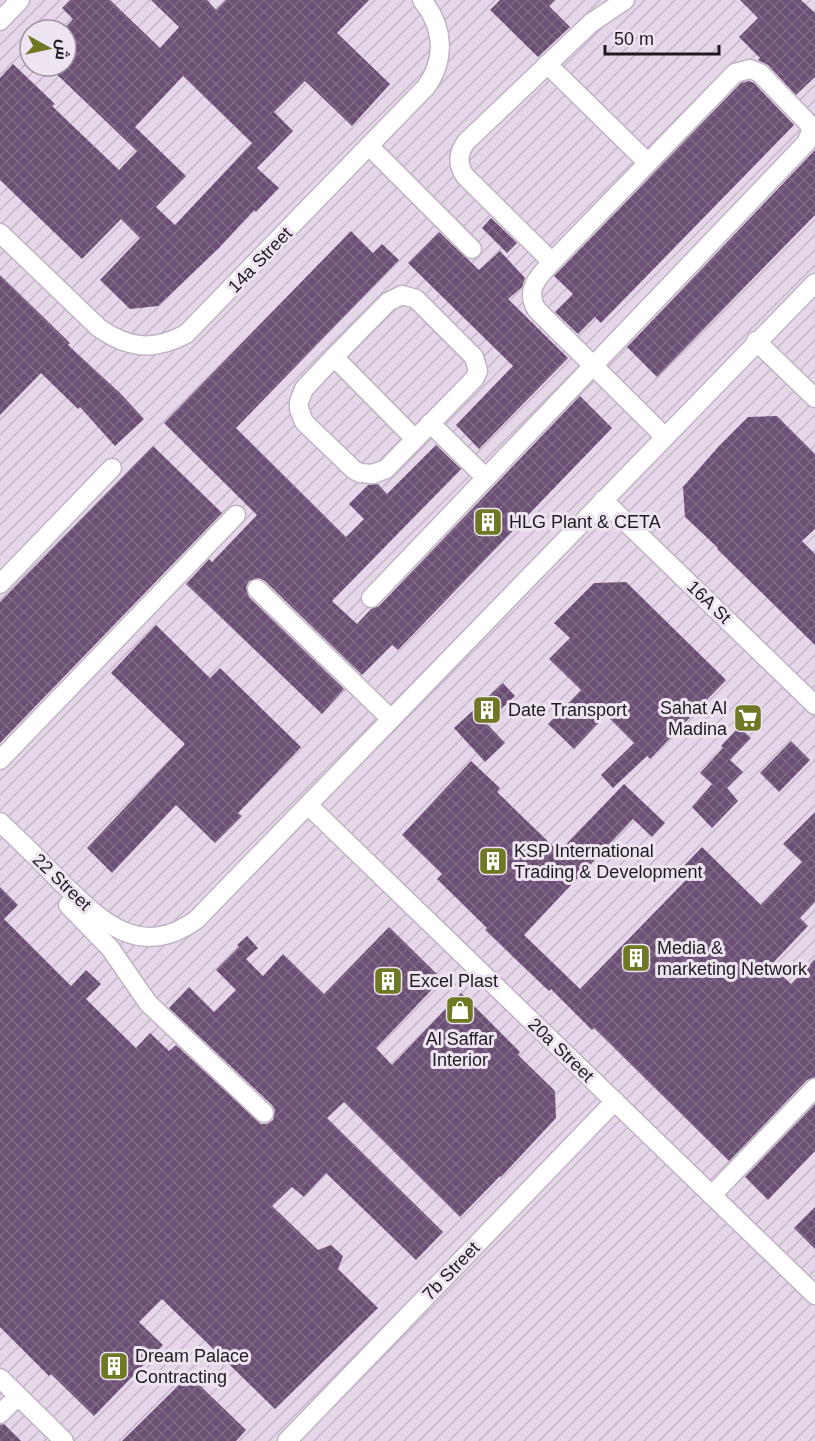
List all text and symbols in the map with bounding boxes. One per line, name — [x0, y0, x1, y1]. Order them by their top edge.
north arrow — [18, 18, 78, 78]
scale bar — [605, 18, 719, 56]
text: 50 m — [614, 29, 654, 49]
text: ش — [52, 39, 72, 61]
street label: 14a Street — [224, 223, 296, 297]
building icon: HLG Plant & CETA — [472, 506, 504, 538]
place label: HLG Plant & CETA — [509, 512, 661, 532]
street label: 16A St — [683, 576, 735, 628]
building icon: Date Transport — [471, 694, 503, 726]
place label: Sahat Al Madina — [660, 698, 728, 739]
place label: Date Transport — [508, 700, 627, 720]
supermarket icon: Sahat Al Madina — [732, 702, 764, 734]
place label: KSP International Trading & Development — [514, 841, 702, 882]
building icon: KSP International Trading & Development — [477, 845, 509, 877]
street label: 22 Street — [29, 849, 95, 915]
place label: Media & marketing Network — [657, 938, 808, 979]
building icon: Media & marketing Network — [620, 942, 652, 974]
building icon: Excel Plast — [372, 965, 404, 997]
place label: Excel Plast — [409, 971, 498, 991]
shop icon: Al Saffar Interior — [444, 994, 476, 1026]
street label: 20a Street — [524, 1014, 598, 1086]
place label: Al Saffar Interior — [426, 1029, 494, 1070]
street label: 7b Street — [418, 1238, 484, 1304]
place label: Dream Palace Contracting — [135, 1346, 249, 1387]
building icon: Dream Palace Contracting — [98, 1350, 130, 1382]

